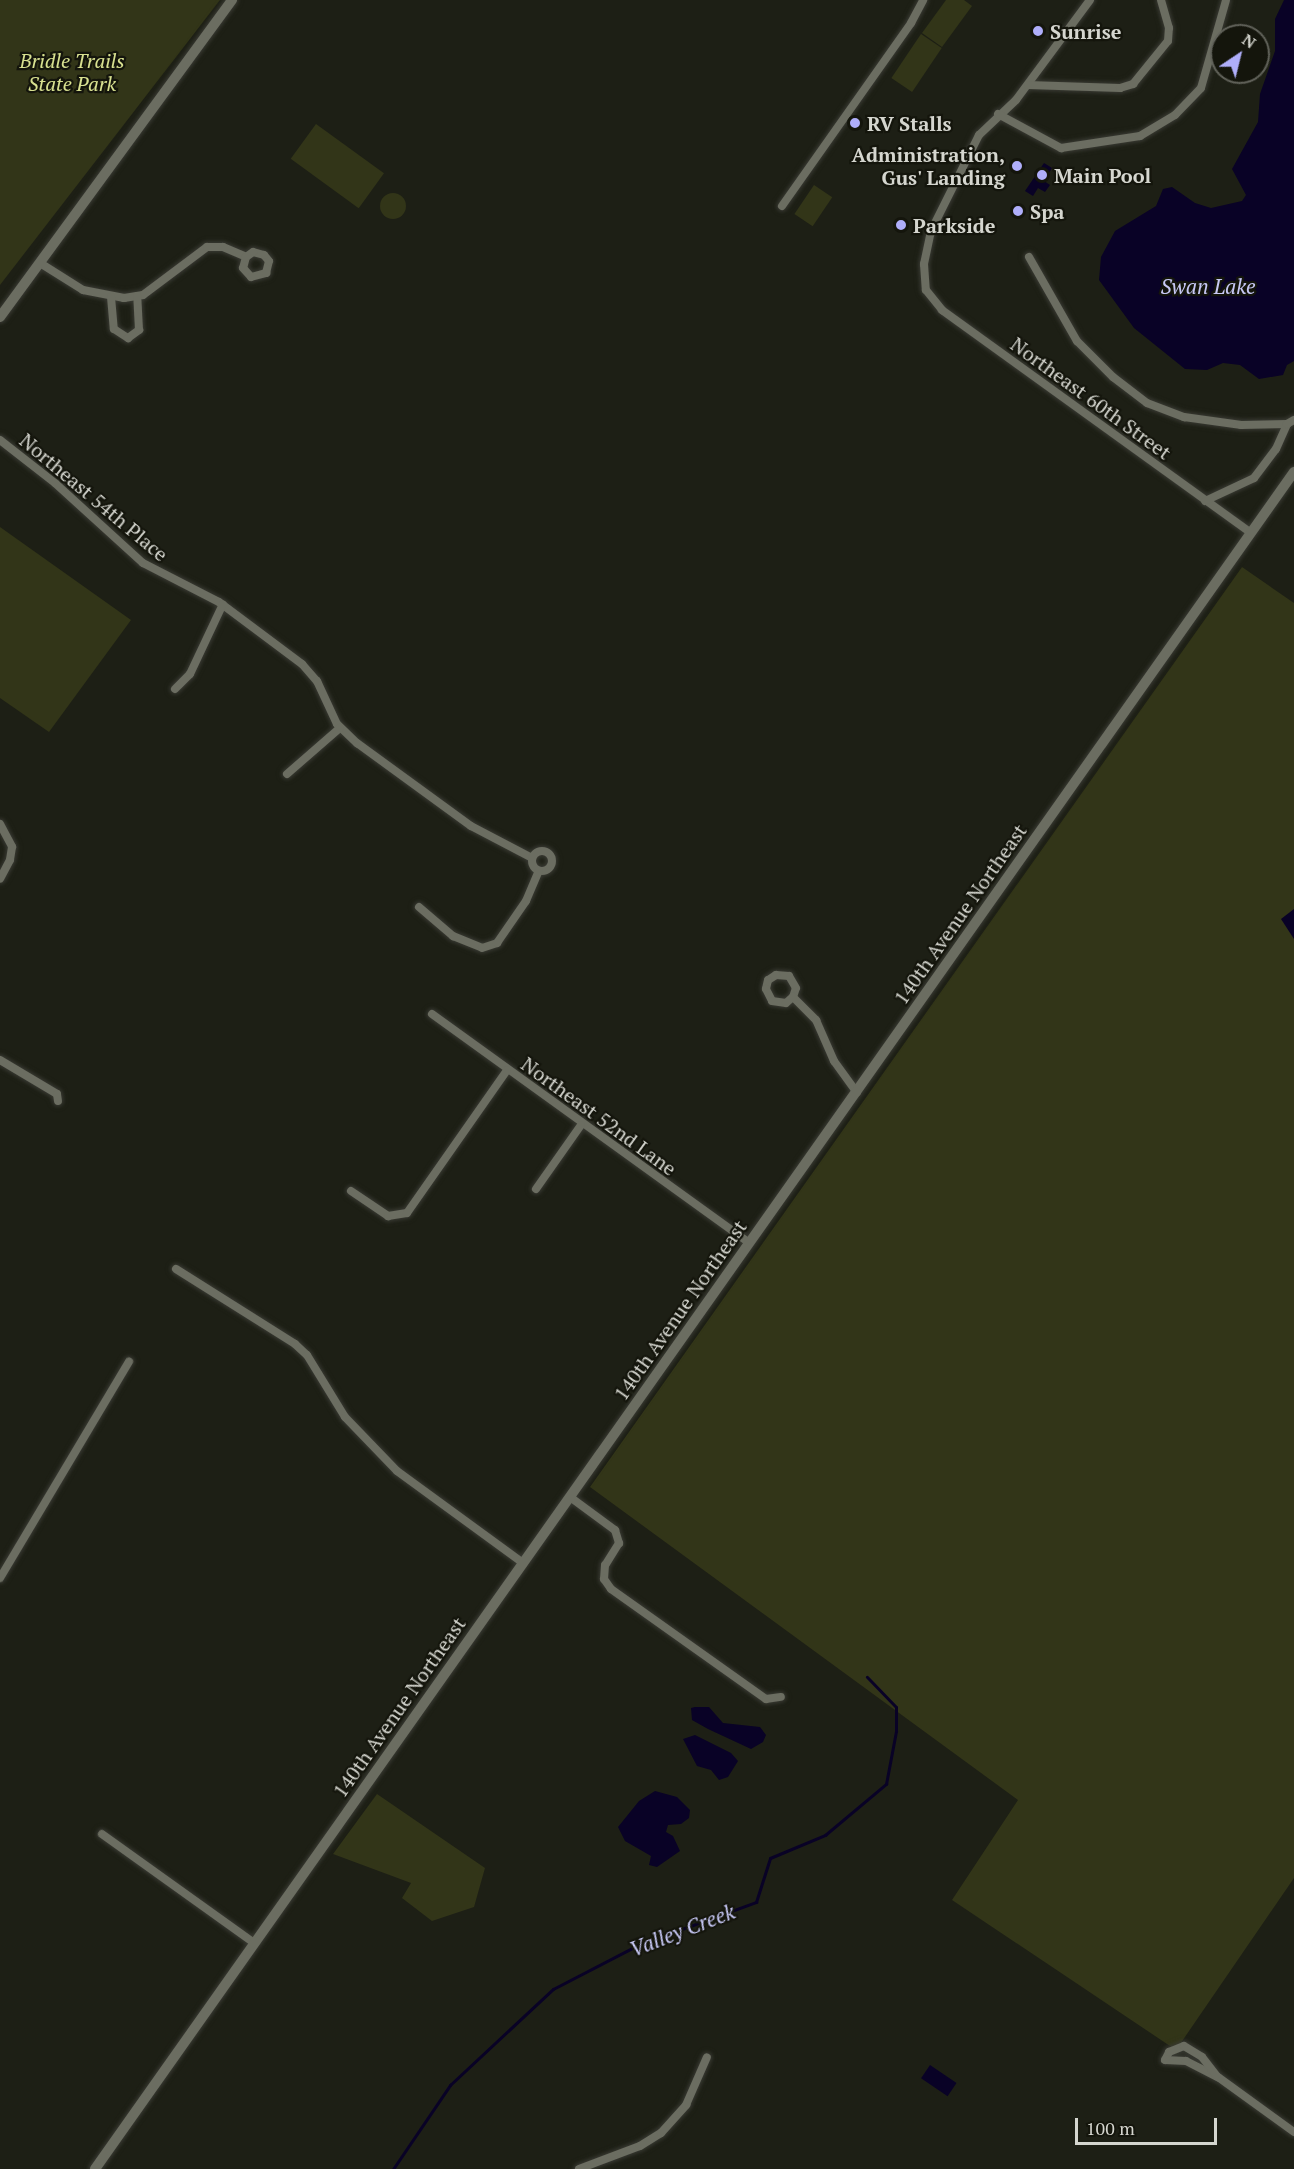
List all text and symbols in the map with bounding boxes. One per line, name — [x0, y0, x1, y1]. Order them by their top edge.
place label: Sunrise — [1050, 19, 1122, 43]
marker: Sunrise — [1031, 24, 1045, 38]
north arrow — [1210, 24, 1270, 84]
text: N — [1238, 28, 1260, 53]
park label: Bridle Trails State Park — [19, 48, 125, 95]
place label: RV Stalls — [867, 111, 952, 135]
marker: RV Stalls — [848, 116, 862, 130]
place label: Administration, Gus' Landing — [852, 142, 1005, 189]
marker: Administration, Gus' Landing — [1010, 159, 1024, 173]
place label: Main Pool — [1054, 163, 1151, 187]
marker: Main Pool — [1035, 168, 1049, 182]
place label: Spa — [1030, 199, 1064, 223]
marker: Spa — [1011, 204, 1025, 218]
place label: Parkside — [913, 213, 995, 237]
marker: Parkside — [894, 218, 908, 232]
water label: Swan Lake — [1160, 273, 1256, 299]
street label: Northeast 60th Street — [1006, 332, 1176, 464]
street label: Northeast 54th Place — [15, 428, 173, 566]
street label: 140th Avenue Northeast — [888, 819, 1032, 1009]
street label: Northeast 52nd Lane — [517, 1052, 681, 1180]
street label: 140th Avenue Northeast — [608, 1215, 752, 1405]
street label: 140th Avenue Northeast — [327, 1612, 471, 1802]
water label: Valley Creek — [626, 1898, 738, 1962]
scale bar — [1078, 2106, 1220, 2144]
text: 100 m — [1086, 2116, 1135, 2140]

